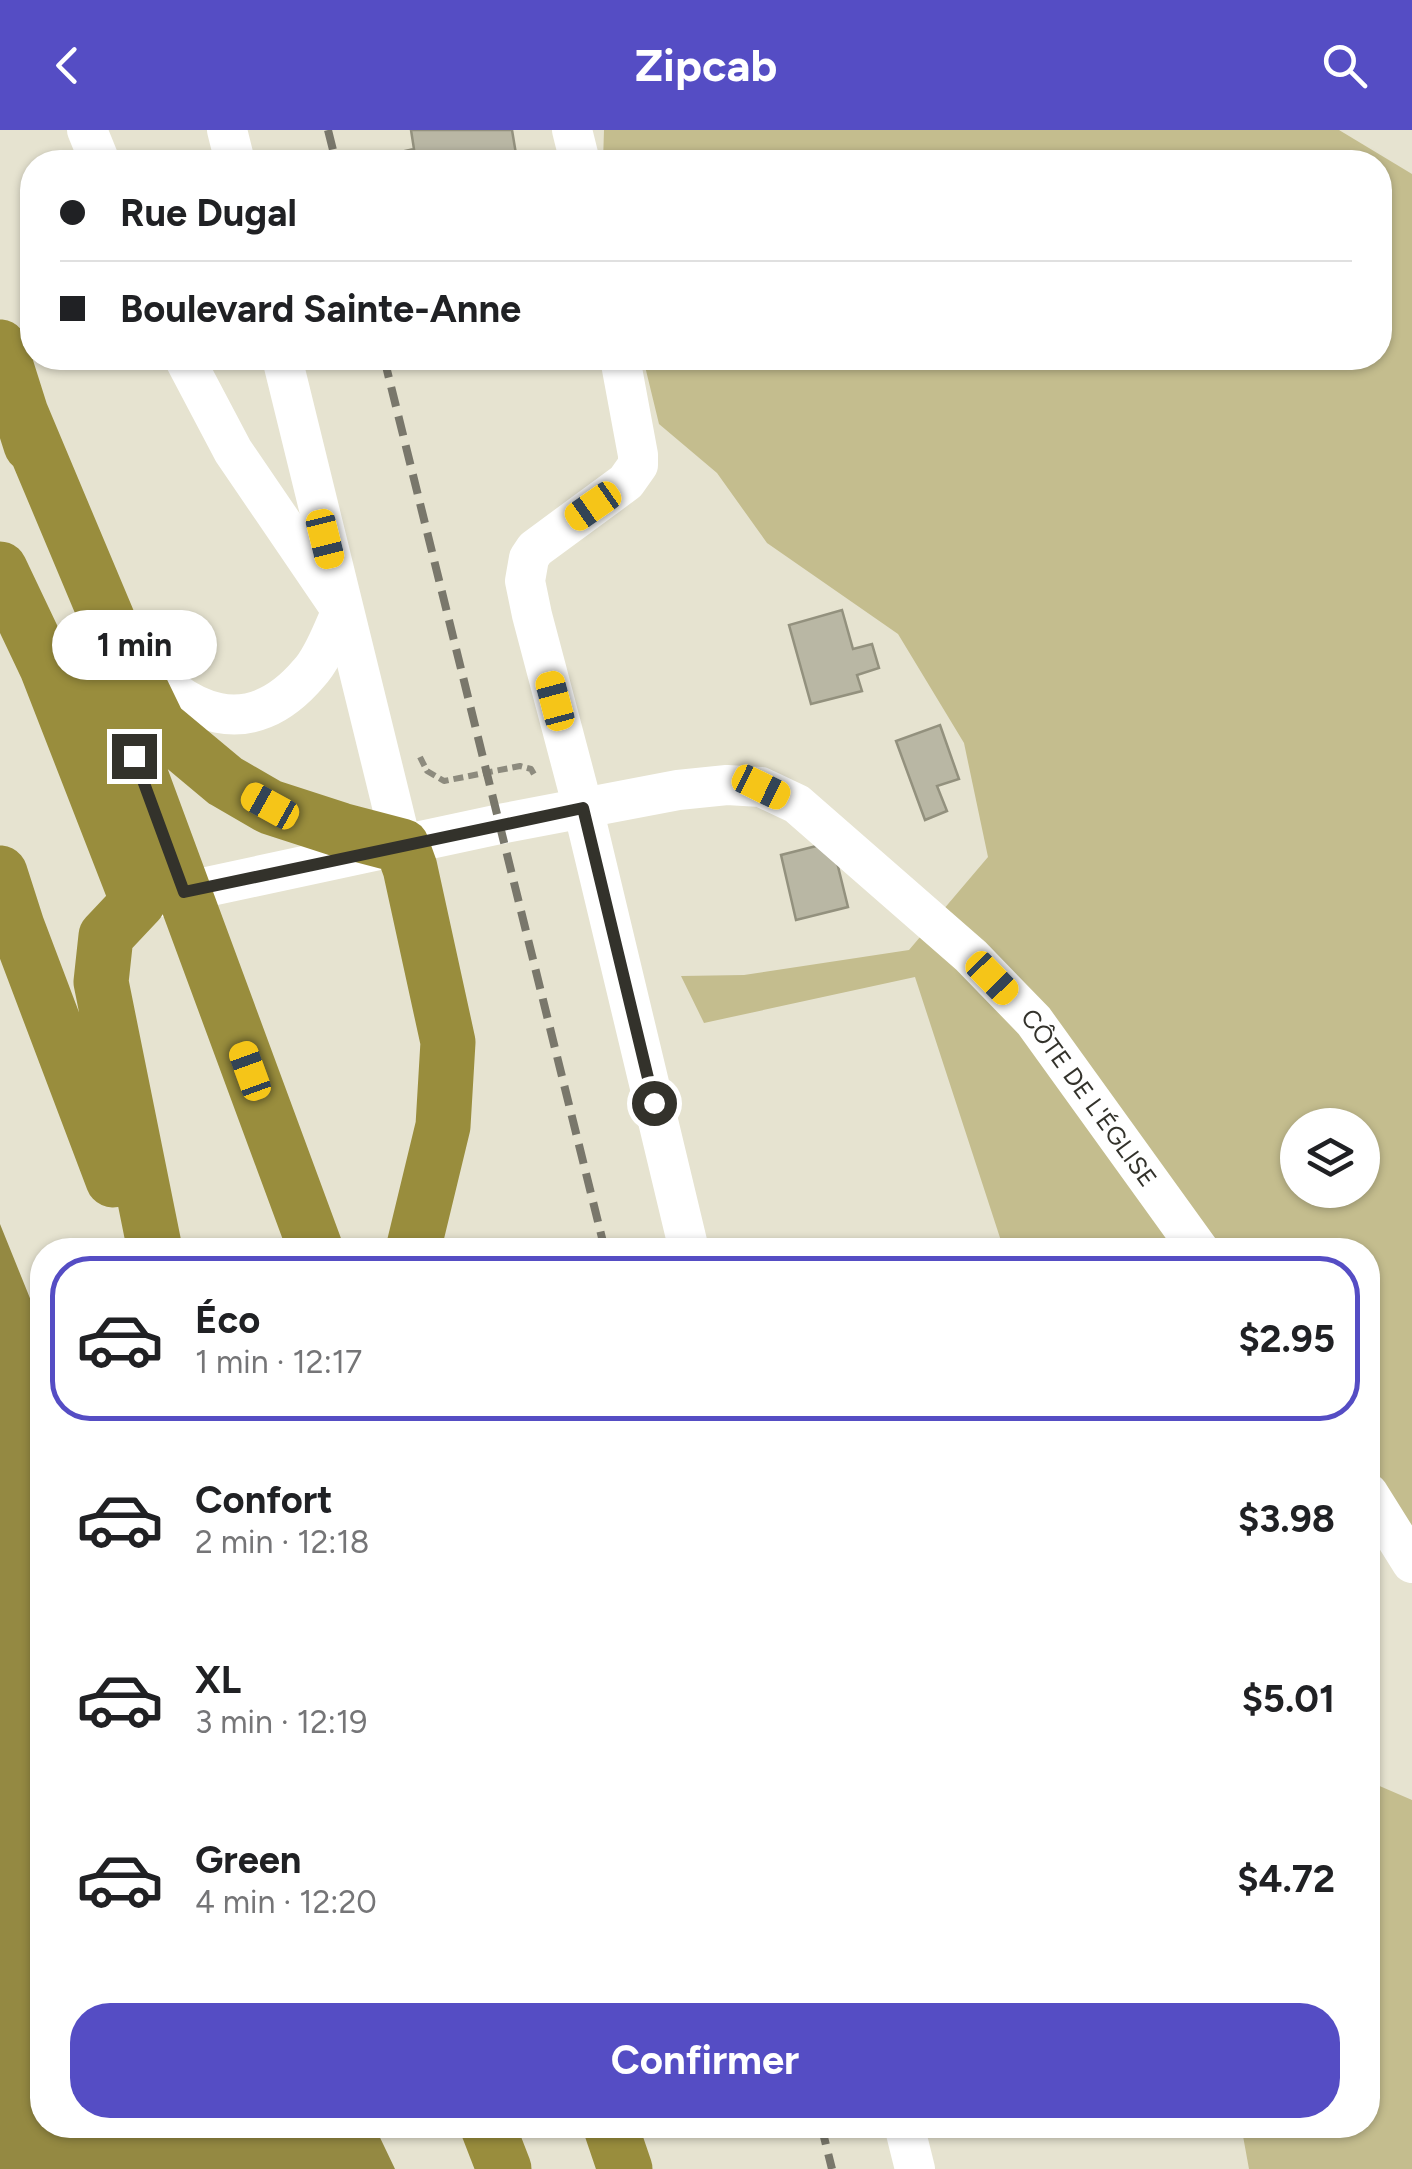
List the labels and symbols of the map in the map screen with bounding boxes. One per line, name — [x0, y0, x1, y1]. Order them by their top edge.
car — [560, 477, 626, 535]
car — [303, 506, 347, 572]
callout: 1 min — [52, 611, 216, 681]
car — [533, 668, 577, 734]
route end — [112, 734, 157, 779]
car — [727, 760, 795, 814]
car — [236, 778, 304, 834]
car — [960, 946, 1024, 1010]
street label: CÔTE DE L'ÉGLISE — [1015, 1002, 1163, 1192]
car — [226, 1038, 274, 1104]
route start — [632, 1081, 677, 1126]

